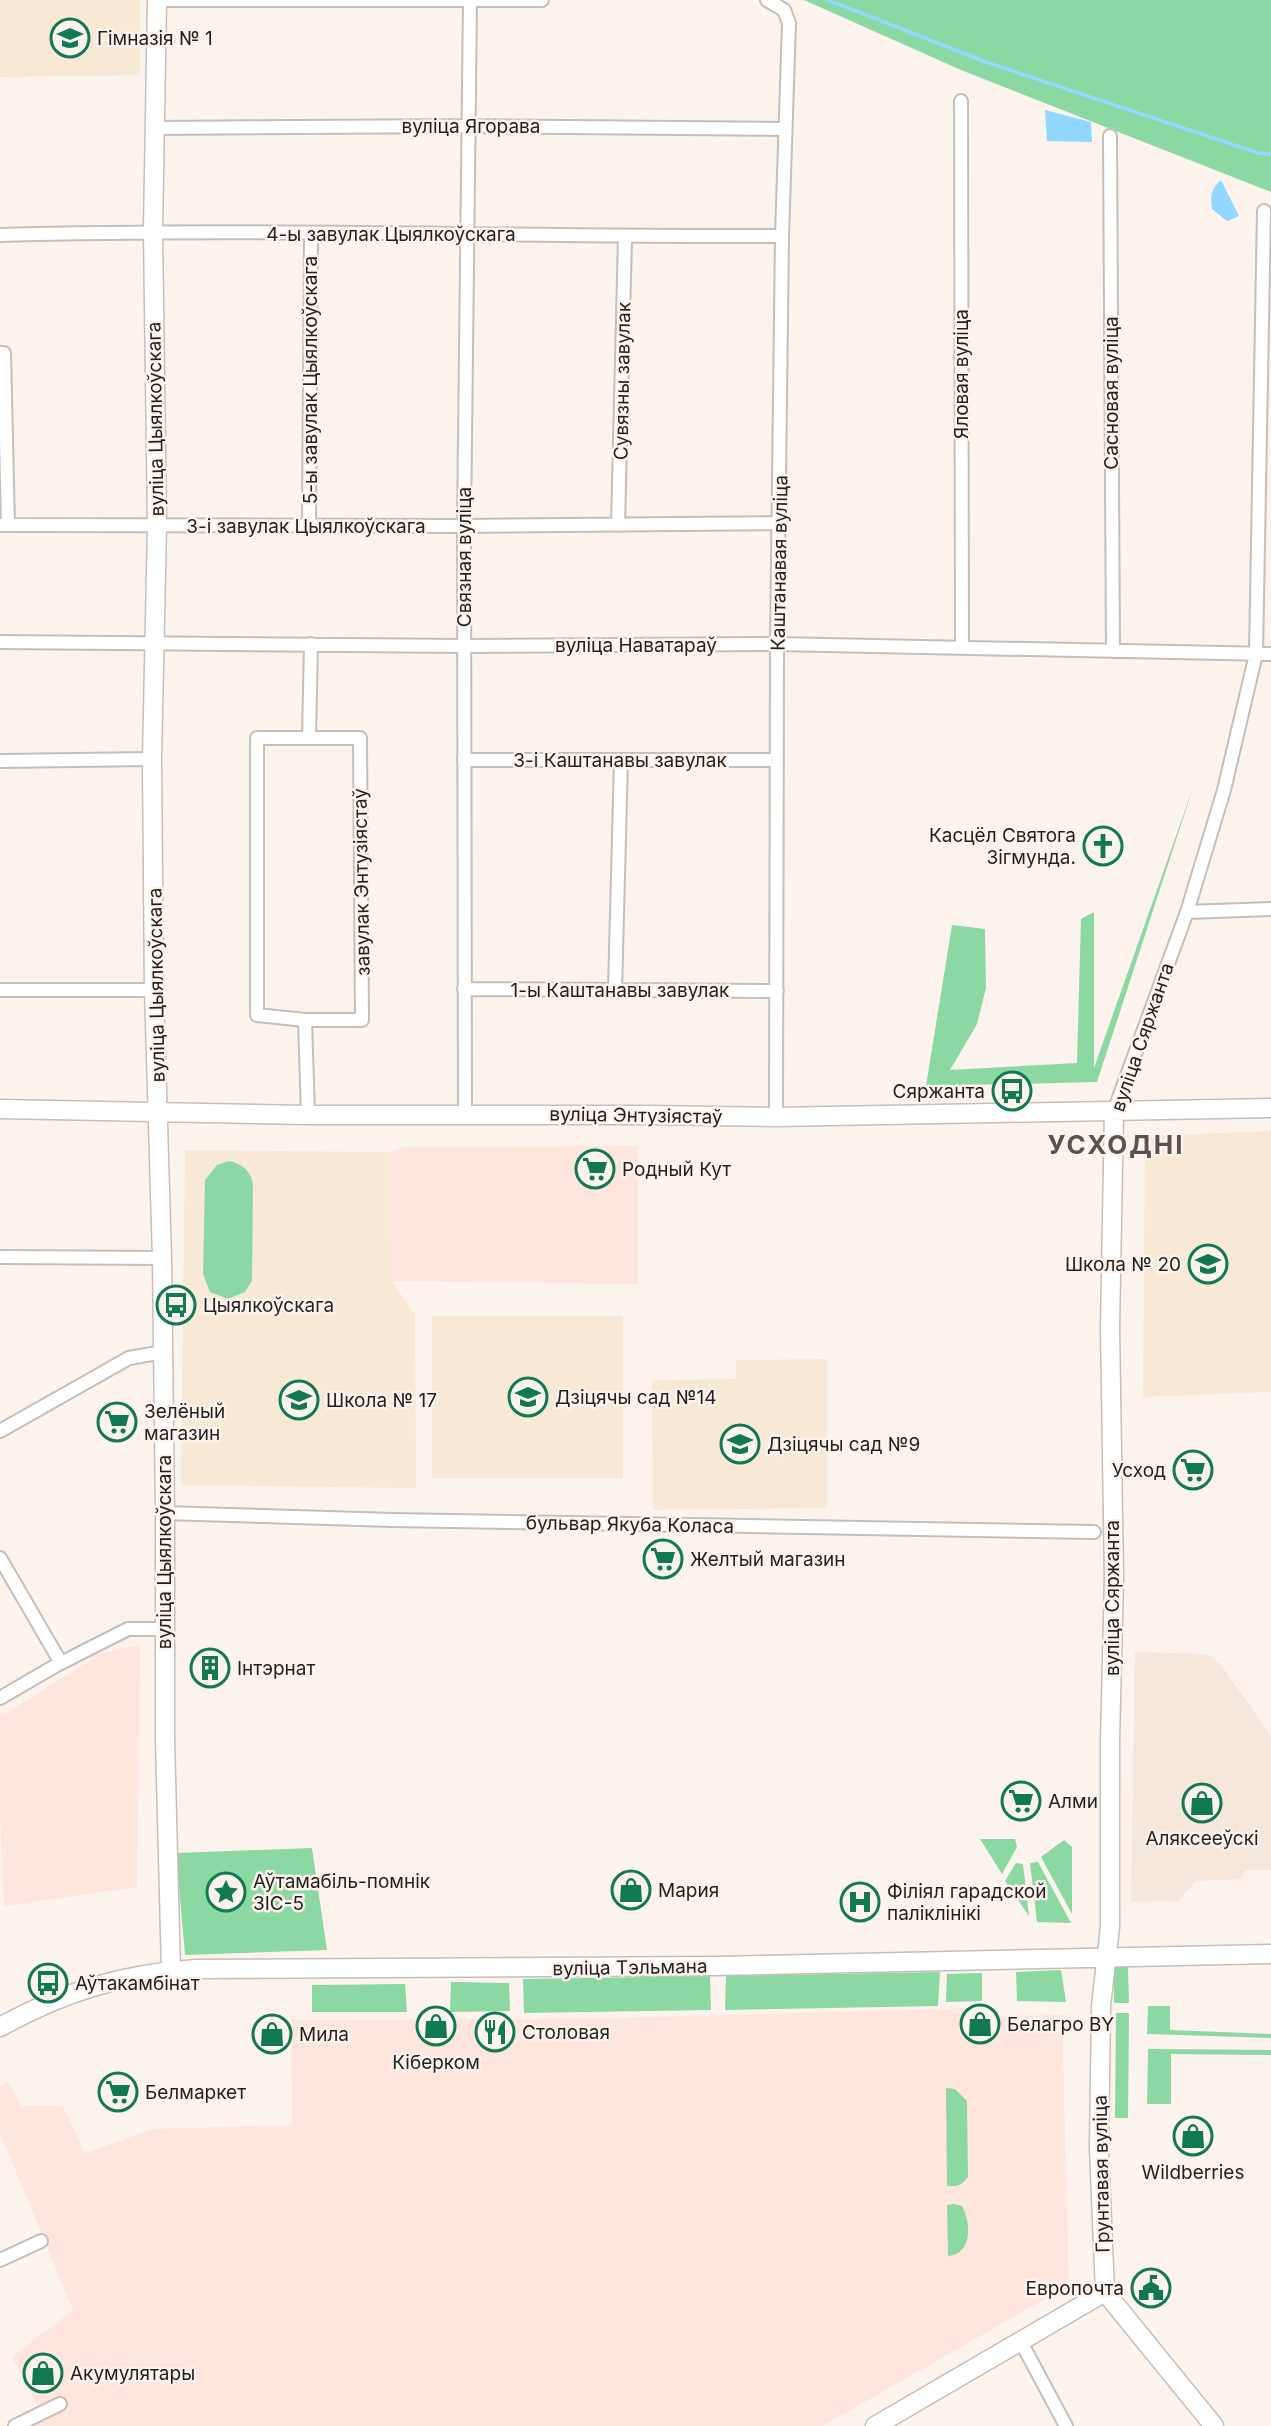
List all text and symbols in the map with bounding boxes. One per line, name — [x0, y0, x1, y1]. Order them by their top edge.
school or university icon: Гімназія № 1 — [49, 17, 91, 59]
place label: Гімназія № 1 — [97, 27, 213, 50]
street label: вуліца Ягорава — [402, 115, 540, 138]
street label: 4-ы завулак Цыялкоўскага — [266, 223, 516, 246]
street label: 5-ы завулак Цыялкоўскага — [299, 256, 322, 504]
street label: Сувязны завулак — [610, 301, 635, 460]
street label: Яловая вуліца — [950, 309, 973, 439]
street label: Сасновая вуліца — [1100, 316, 1123, 470]
street label: вуліца Цыялкоўскага — [142, 322, 169, 516]
street label: Каштанавая вуліца — [766, 475, 793, 651]
street label: Связная вуліца — [453, 487, 476, 627]
street label: 3-і завулак Цыялкоўскага — [186, 515, 426, 538]
street label: вуліца Наватараў — [555, 634, 717, 657]
street label: 3-і Каштанавы завулак — [513, 749, 727, 772]
street label: завулак Энтузіястаў — [348, 788, 375, 976]
place label: Касцёл Святога Зігмунда. — [929, 824, 1076, 869]
church icon: Касцёл Святога Зігмунда. — [1082, 825, 1124, 867]
street label: вуліца Цыялкоўскага — [143, 888, 170, 1082]
street label: вуліца Сяржанта — [1106, 960, 1179, 1115]
street label: 1-ы Каштанавы завулак — [511, 979, 730, 1002]
bus stop icon: Сяржанта — [991, 1070, 1033, 1112]
place label: Сяржанта — [893, 1080, 985, 1103]
street label: вуліца Энтузіястаў — [549, 1102, 723, 1129]
district label: УСХОДНІ — [1048, 1129, 1184, 1160]
supermarket icon: Родный Кут — [574, 1148, 616, 1190]
place label: Родный Кут — [622, 1158, 731, 1181]
school or university icon: Школа № 20 — [1187, 1243, 1229, 1285]
place label: Школа № 20 — [1065, 1253, 1181, 1276]
bus stop icon: Цыялкоўскага — [155, 1284, 197, 1326]
place label: Цыялкоўскага — [203, 1294, 334, 1317]
school or university icon: Дзіцячы сад №14 — [507, 1376, 549, 1418]
school or university icon: Школа № 17 — [278, 1379, 320, 1421]
place label: Дзіцячы сад №14 — [555, 1386, 716, 1409]
place label: Школа № 17 — [326, 1389, 437, 1412]
place label: Зелёный магазин — [144, 1400, 225, 1445]
supermarket icon: Зелёный магазин — [96, 1401, 138, 1443]
school or university icon: Дзіцячы сад №9 — [719, 1423, 761, 1465]
place label: Дзіцячы сад №9 — [767, 1433, 920, 1456]
supermarket icon: Усход — [1172, 1449, 1214, 1491]
street label: вуліца Цыялкоўскага — [153, 1455, 176, 1649]
place label: Усход — [1112, 1459, 1166, 1482]
street label: бульвар Якуба Коласа — [526, 1511, 734, 1538]
street label: вуліца Сяржанта — [1101, 1520, 1124, 1676]
supermarket icon: Желтый магазин — [642, 1538, 684, 1580]
place label: Желтый магазин — [690, 1548, 846, 1571]
building icon: Інтэрнат — [189, 1647, 231, 1689]
place label: Інтэрнат — [237, 1657, 315, 1680]
supermarket icon: Алми — [1000, 1780, 1042, 1822]
shop icon: Аляксееўскі — [1181, 1782, 1223, 1824]
place label: Алми — [1048, 1790, 1098, 1813]
place label: Аляксееўскі — [1145, 1827, 1259, 1850]
shop icon: Мария — [610, 1869, 652, 1911]
place label: Аўтамабіль-помнік ЗІС-5 — [253, 1870, 431, 1915]
place icon: Аўтамабіль-помнік ЗІС-5 — [205, 1871, 247, 1913]
place label: Мария — [658, 1879, 719, 1902]
place label: Філіял гарадской паліклінікі — [887, 1880, 1046, 1925]
hospital icon: Філіял гарадской паліклінікі — [839, 1881, 881, 1923]
street label: вуліца Тэльмана — [552, 1955, 708, 1980]
bus stop icon: Аўтакамбінат — [27, 1962, 69, 2004]
place label: Аўтакамбінат — [75, 1972, 200, 1995]
shop icon: Белагро BY — [959, 2003, 1001, 2045]
shop icon: Кіберком — [415, 2005, 457, 2047]
restaurant icon: Столовая — [474, 2011, 516, 2053]
shop icon: Мила — [251, 2013, 293, 2055]
place label: Белагро BY — [1007, 2013, 1114, 2036]
place label: Столовая — [522, 2021, 610, 2044]
place label: Мила — [299, 2023, 349, 2046]
place label: Кіберком — [392, 2051, 480, 2074]
supermarket icon: Белмаркет — [97, 2071, 139, 2113]
place label: Белмаркет — [145, 2081, 246, 2104]
street label: Грунтавая вуліца — [1089, 2095, 1114, 2253]
shop icon: Wildberries — [1172, 2115, 1214, 2157]
place label: Wildberries — [1142, 2161, 1244, 2184]
public building icon: Европочта — [1130, 2267, 1172, 2309]
place label: Европочта — [1026, 2277, 1124, 2300]
shop icon: Акумулятары — [22, 2352, 64, 2394]
place label: Акумулятары — [70, 2362, 195, 2385]

